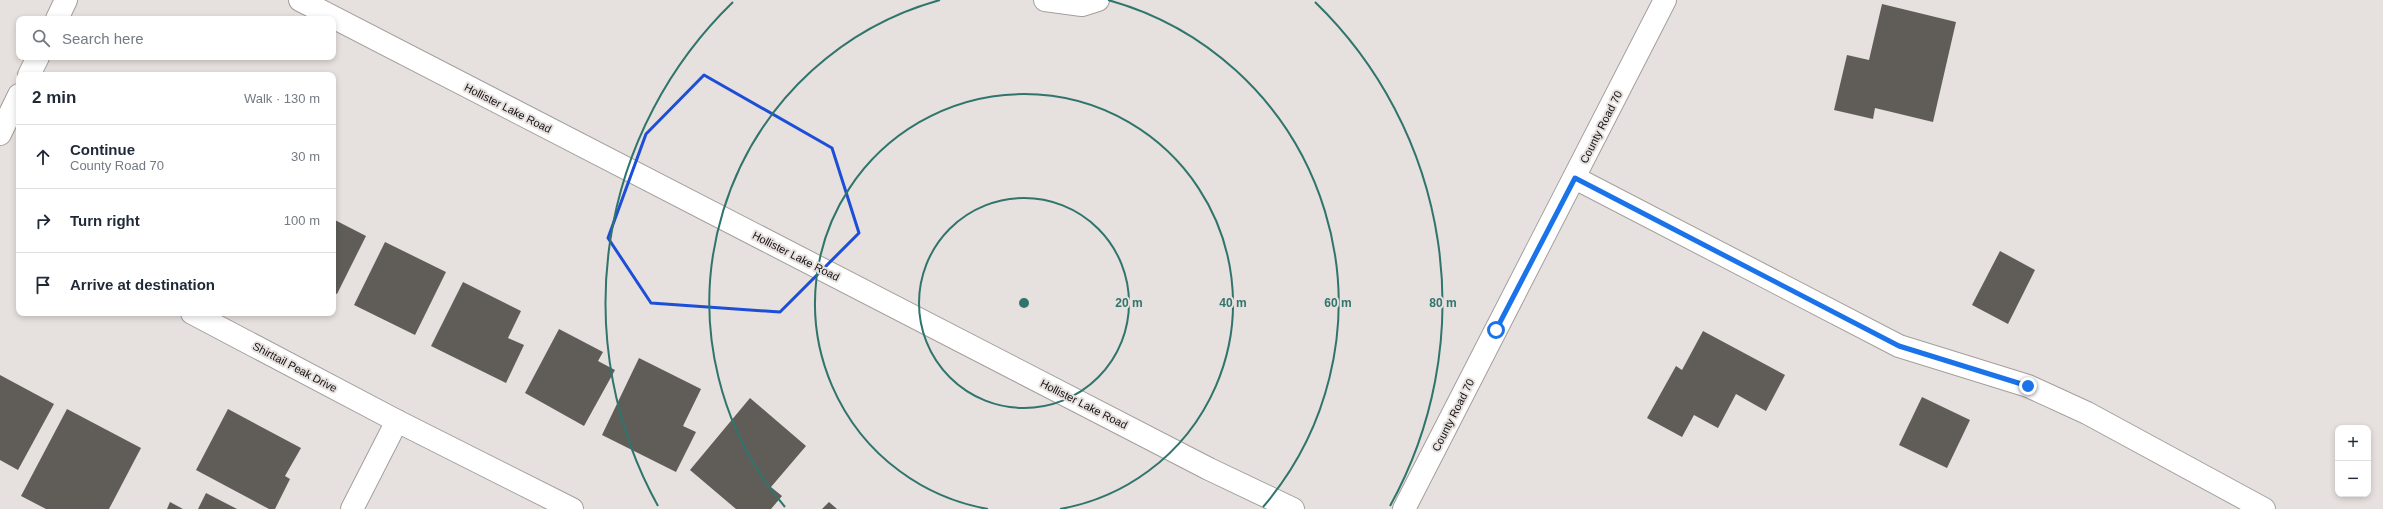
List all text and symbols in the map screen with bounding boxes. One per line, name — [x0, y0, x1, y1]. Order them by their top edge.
search box — [16, 16, 336, 60]
icon: search — [30, 27, 52, 49]
text: Search here — [62, 30, 144, 47]
street label: Hollister Lake Road — [463, 81, 553, 135]
text: 2 min — [32, 88, 76, 107]
street label: County Road 70 — [1578, 89, 1624, 165]
text: Walk · 130 m — [244, 91, 320, 106]
text: Continue — [70, 141, 135, 158]
icon: ahead — [32, 146, 54, 168]
text: 30 m — [291, 149, 320, 164]
text: County Road 70 — [70, 158, 164, 173]
icon: right — [32, 210, 54, 232]
text: Turn right — [70, 212, 140, 229]
text: 100 m — [284, 213, 320, 228]
street label: Hollister Lake Road — [751, 229, 841, 283]
icon: arrive — [32, 274, 54, 296]
text: Arrive at destination — [70, 276, 215, 293]
centre of rings — [1017, 296, 1031, 310]
text: 20 m — [1115, 296, 1143, 310]
text: 40 m — [1219, 296, 1247, 310]
text: 60 m — [1324, 296, 1352, 310]
text: 80 m — [1429, 296, 1457, 310]
route start — [1487, 321, 1505, 339]
street label: Shirttail Peak Drive — [251, 340, 339, 394]
street label: Hollister Lake Road — [1039, 377, 1129, 431]
street label: County Road 70 — [1430, 377, 1476, 453]
route end — [2019, 377, 2037, 395]
map controls — [2335, 425, 2371, 497]
button: + — [2335, 425, 2371, 461]
button: − — [2335, 461, 2371, 497]

